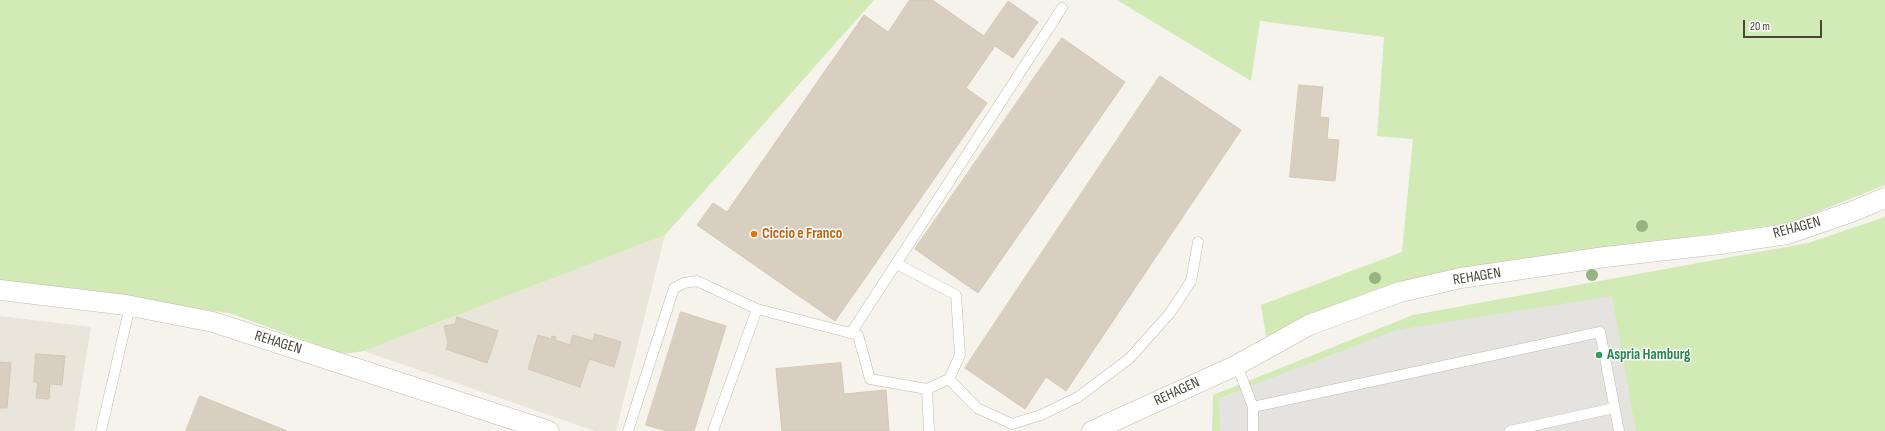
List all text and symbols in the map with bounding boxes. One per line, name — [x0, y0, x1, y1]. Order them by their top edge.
scale bar — [1745, 12, 1824, 38]
text: 20 m — [1750, 19, 1770, 34]
street label: REHAGEN — [1771, 213, 1823, 243]
place label: Ciccio e Franco — [762, 225, 842, 243]
marker: Ciccio e Franco — [749, 229, 759, 239]
street label: REHAGEN — [1452, 264, 1502, 290]
street label: REHAGEN — [252, 327, 304, 359]
place label: Aspria Hamburg — [1607, 346, 1690, 364]
marker: Aspria Hamburg — [1594, 350, 1604, 360]
street label: REHAGEN — [1151, 374, 1203, 410]

